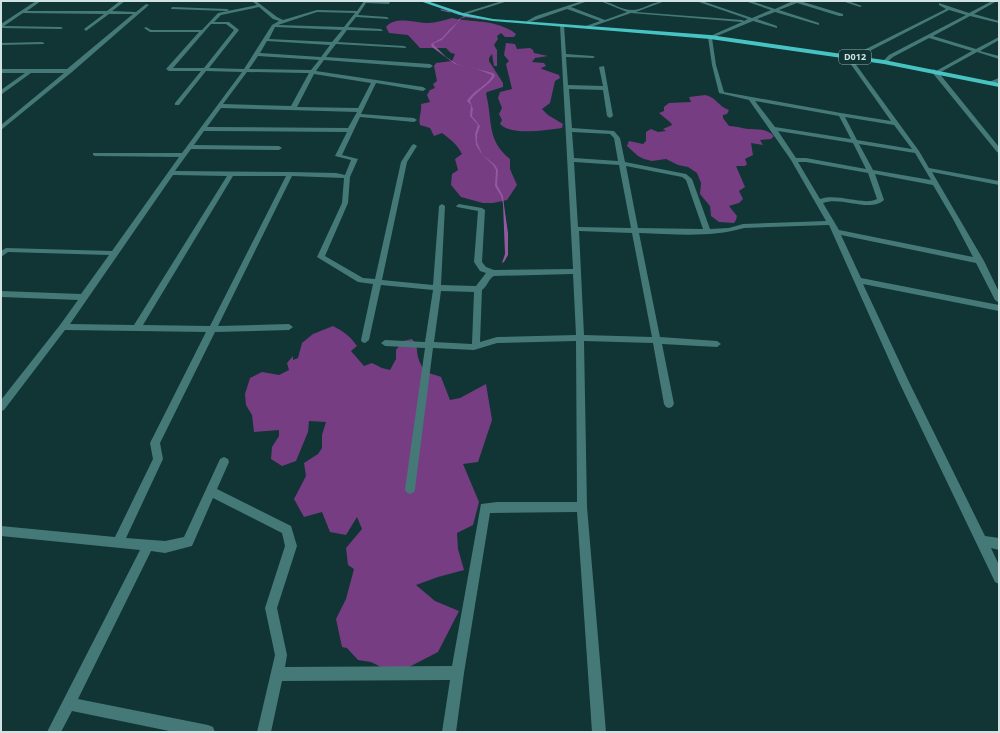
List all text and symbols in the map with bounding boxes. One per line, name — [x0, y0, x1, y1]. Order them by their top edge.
road number: D012 — [839, 50, 871, 64]

